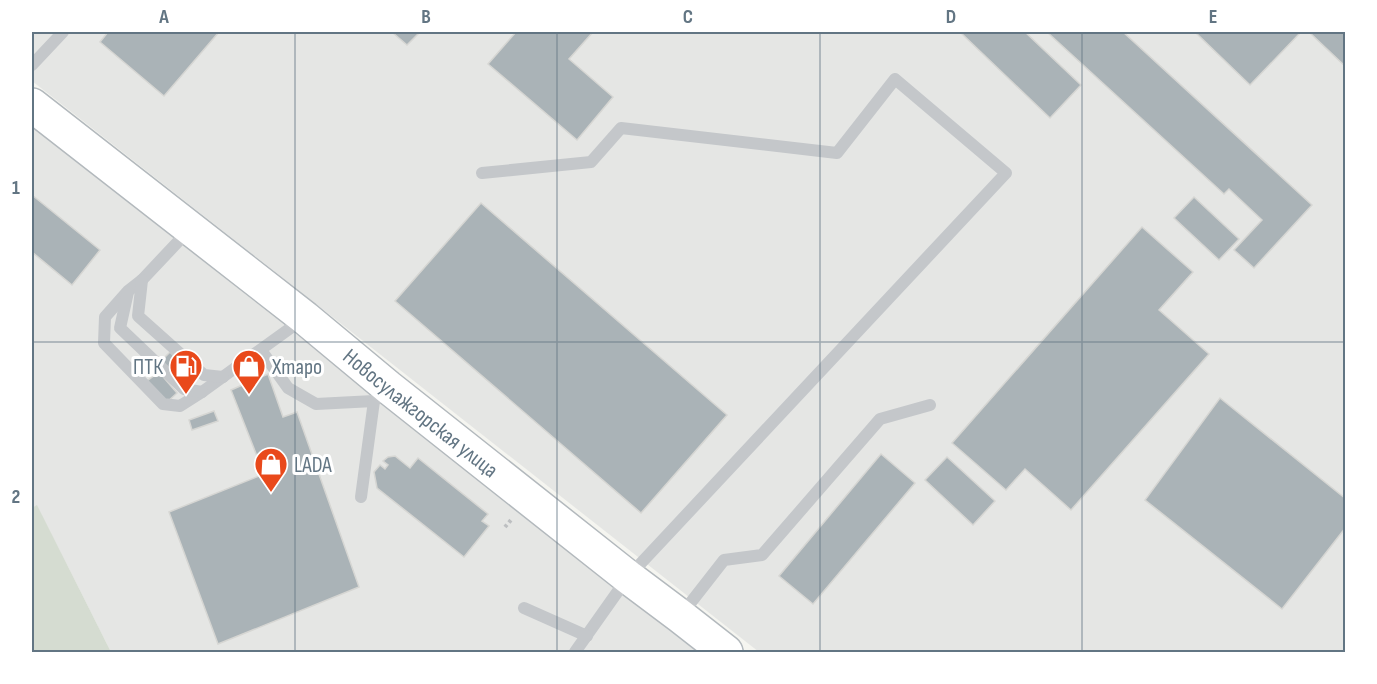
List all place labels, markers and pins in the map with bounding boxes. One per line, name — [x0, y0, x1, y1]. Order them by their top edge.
fuel station icon: ПТК — [168, 348, 204, 395]
shop icon: Хтаро — [231, 348, 267, 395]
place label: ПТК — [133, 354, 163, 381]
place label: Хтаро — [271, 354, 322, 381]
shop icon: LADA — [253, 446, 289, 493]
place label: LADA — [294, 452, 332, 479]

